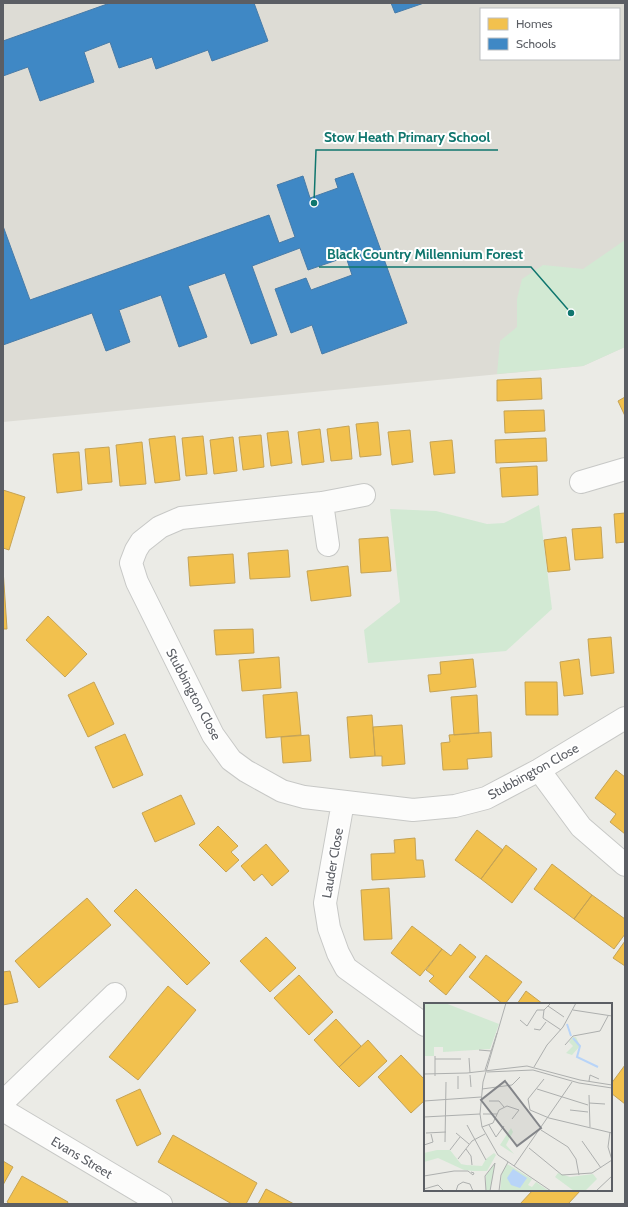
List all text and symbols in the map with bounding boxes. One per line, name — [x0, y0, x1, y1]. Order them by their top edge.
legend — [480, 8, 620, 60]
text: Homes — [516, 16, 553, 31]
text: Schools — [516, 36, 556, 51]
callout: Stow Heath Primary School — [316, 124, 498, 150]
text: Stow Heath Primary School — [324, 128, 490, 146]
callout: Black Country Millennium Forest — [319, 241, 531, 267]
text: Black Country Millennium Forest — [327, 245, 523, 263]
street label: Stubbington Close — [163, 645, 225, 743]
street label: Stubbington Close — [485, 739, 582, 803]
street label: Lauder Close — [318, 826, 346, 899]
inset map — [424, 1003, 612, 1191]
street label: Evans Street — [48, 1132, 116, 1182]

